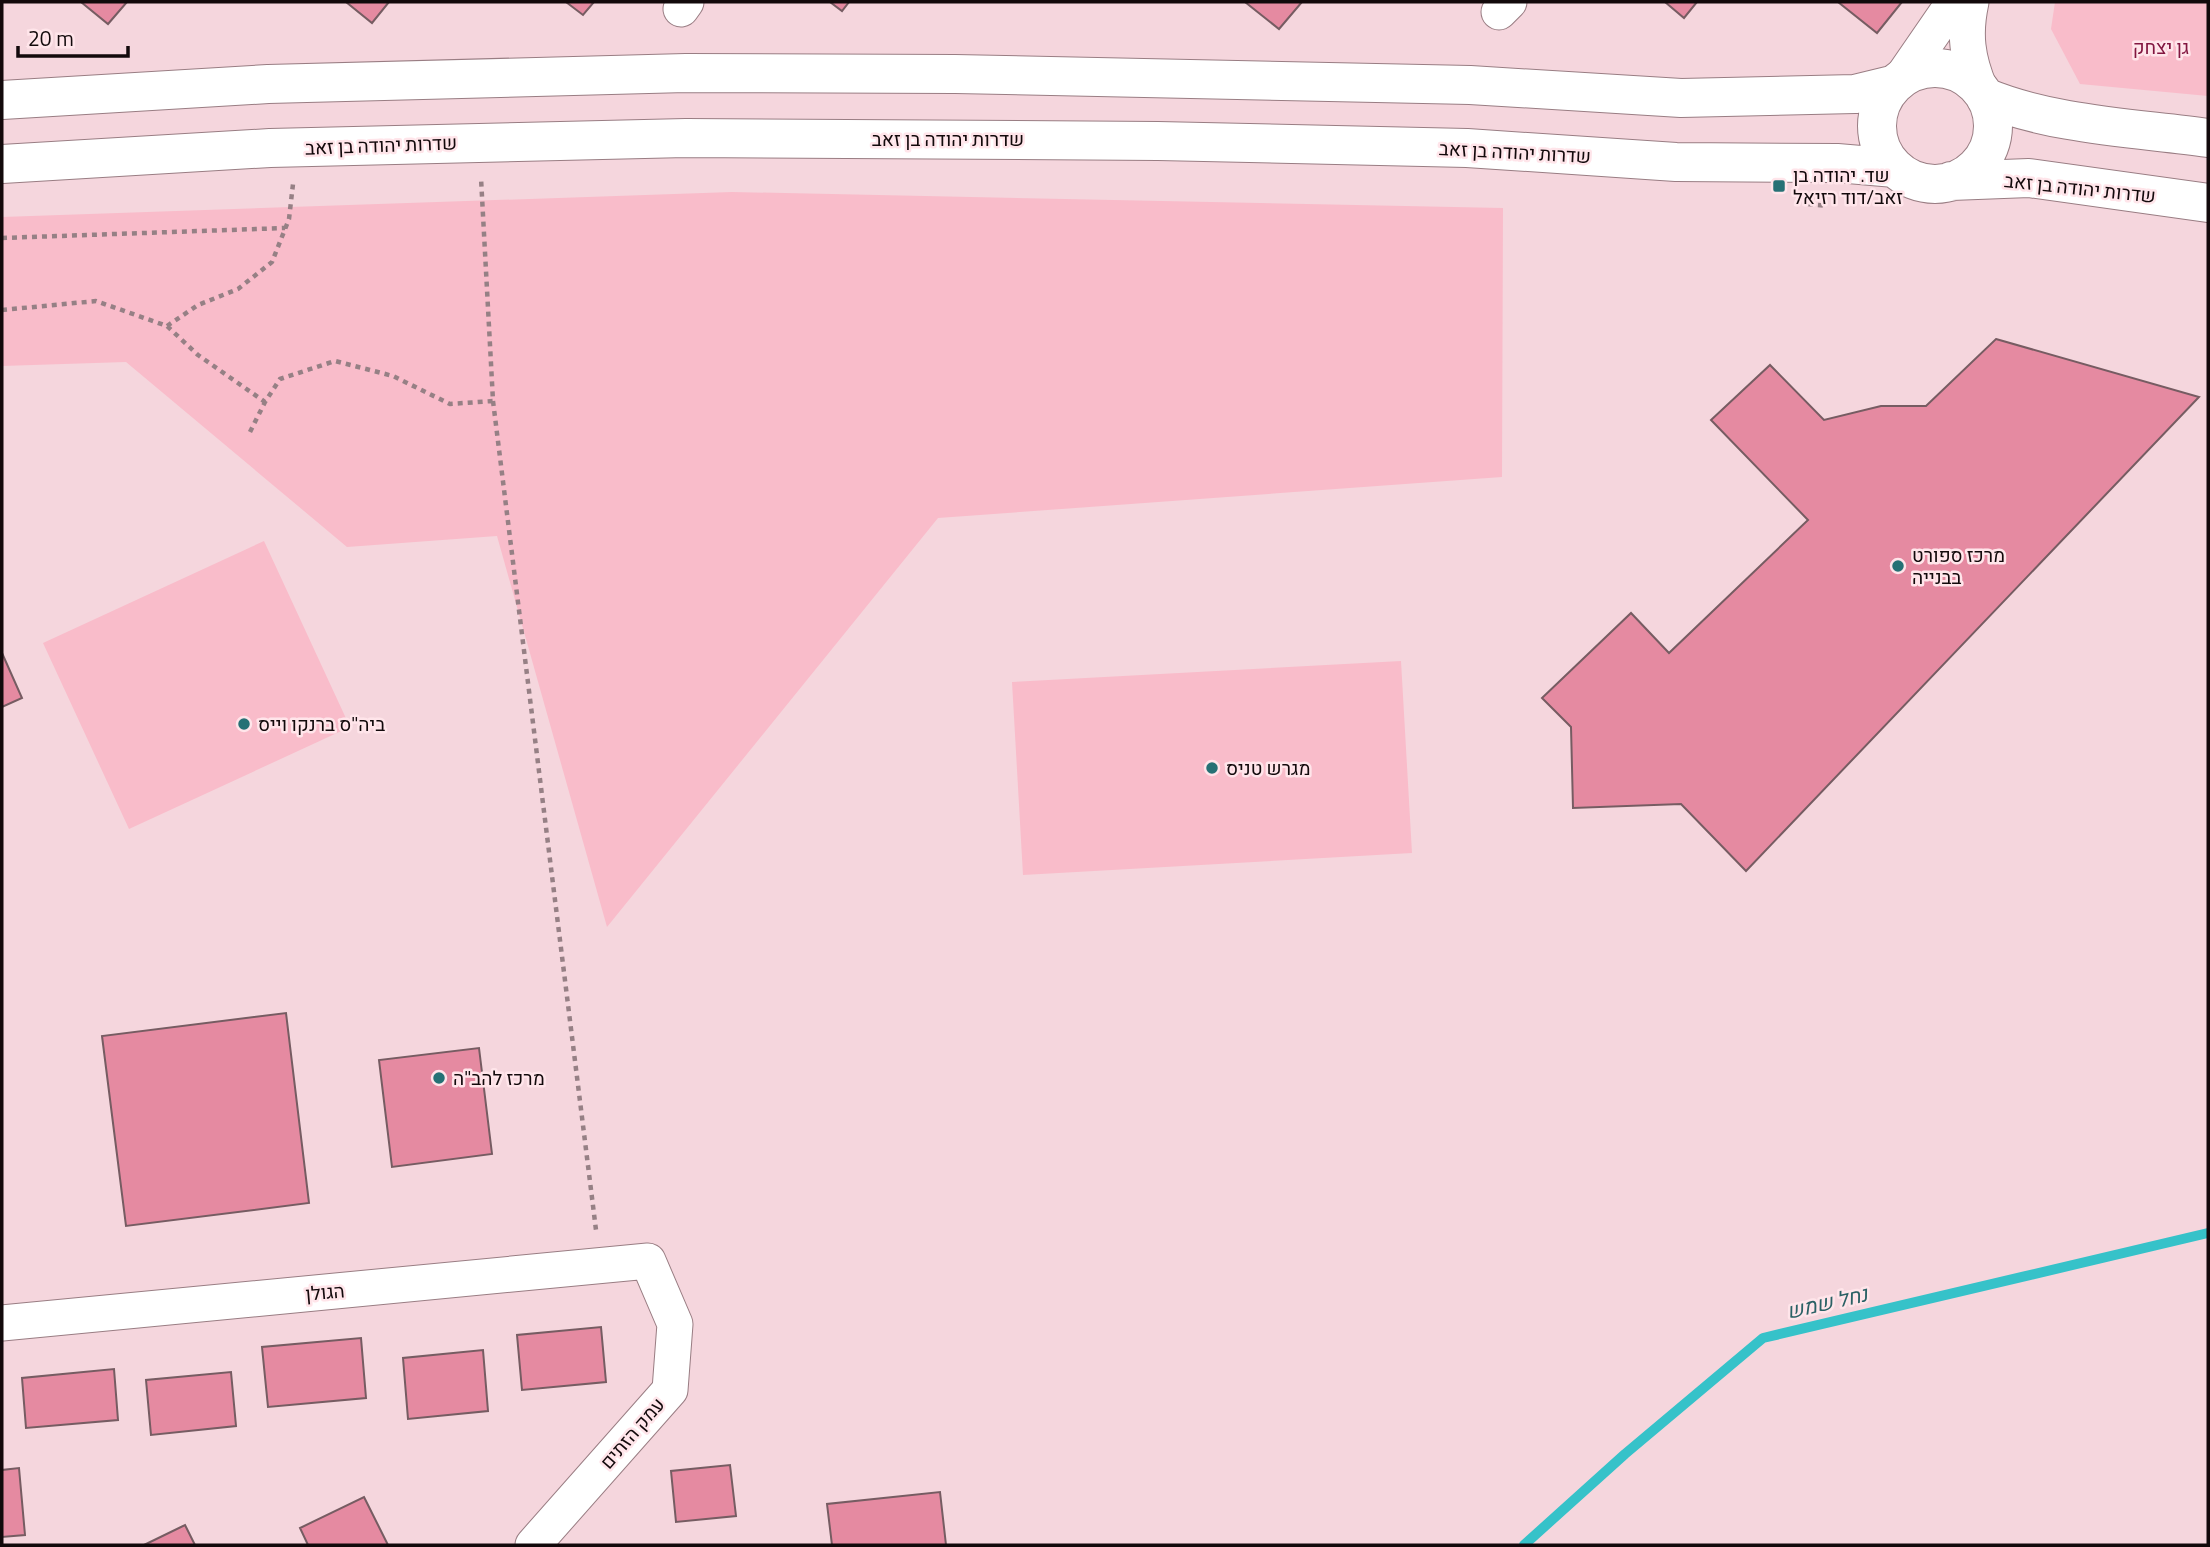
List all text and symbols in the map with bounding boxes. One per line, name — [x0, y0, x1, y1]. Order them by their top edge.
scale bar — [18, 14, 128, 58]
text: 20 m — [28, 22, 74, 54]
park label: גן יצחק — [2133, 32, 2189, 61]
street label: שדרות יהודה בן זאב — [872, 124, 1024, 153]
street label: שדרות יהודה בן זאב — [304, 127, 458, 162]
street label: שדרות יהודה בן זאב — [1438, 133, 1592, 170]
place label: שד. יהודה בן זאב/דוד רזיאל — [1793, 160, 1903, 211]
street label: שדרות יהודה בן זאב — [2003, 165, 2157, 210]
marker: שד. יהודה בן זאב/דוד רזיאל — [1771, 178, 1787, 194]
place label: מרכז ספורט בבנייה — [1912, 540, 2005, 591]
marker: מרכז ספורט בבנייה — [1890, 558, 1906, 574]
place label: ביה"ס ברנקו וייס — [258, 709, 385, 738]
marker: ביה"ס ברנקו וייס — [236, 716, 252, 732]
place label: מגרש טניס — [1226, 753, 1310, 782]
marker: מגרש טניס — [1204, 760, 1220, 776]
place label: מרכז להב"ה — [453, 1063, 545, 1092]
marker: מרכז להב"ה — [431, 1070, 447, 1086]
street label: הגולן — [304, 1275, 346, 1308]
water label: נחל שמש — [1783, 1277, 1872, 1327]
street label: עמק הזתים — [592, 1390, 671, 1475]

